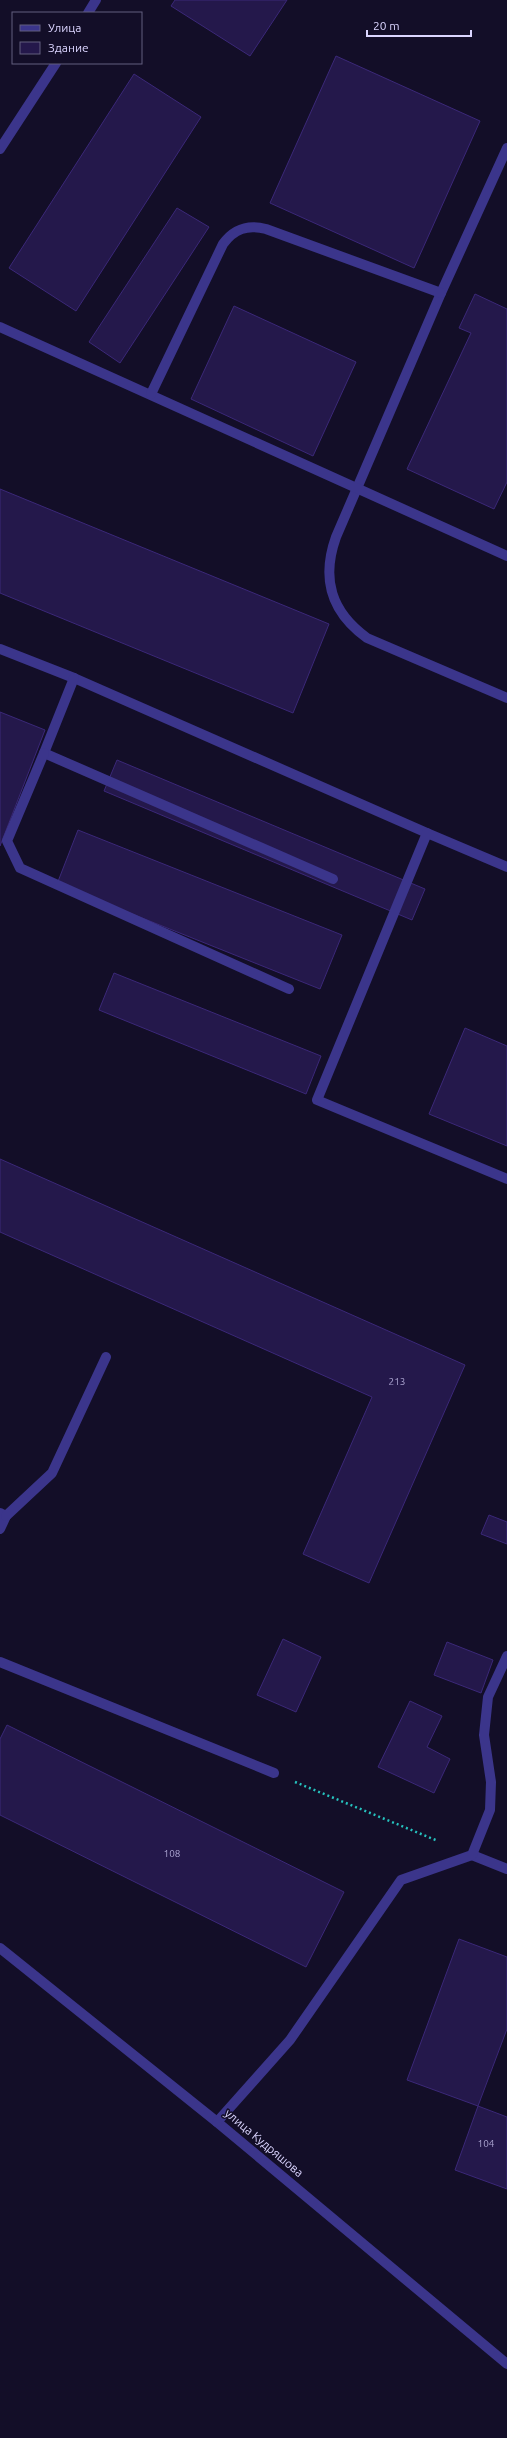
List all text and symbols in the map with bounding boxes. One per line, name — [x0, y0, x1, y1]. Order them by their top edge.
legend — [12, 12, 142, 64]
scale bar — [367, 12, 471, 38]
text: 20 m — [373, 19, 400, 32]
text: Улица — [48, 21, 81, 34]
text: Здание — [48, 41, 89, 54]
house number: 213 — [389, 1376, 405, 1387]
house number: 108 — [164, 1848, 181, 1859]
street label: улица Кудряшова — [223, 2106, 306, 2179]
house number: 104 — [478, 2138, 495, 2149]

